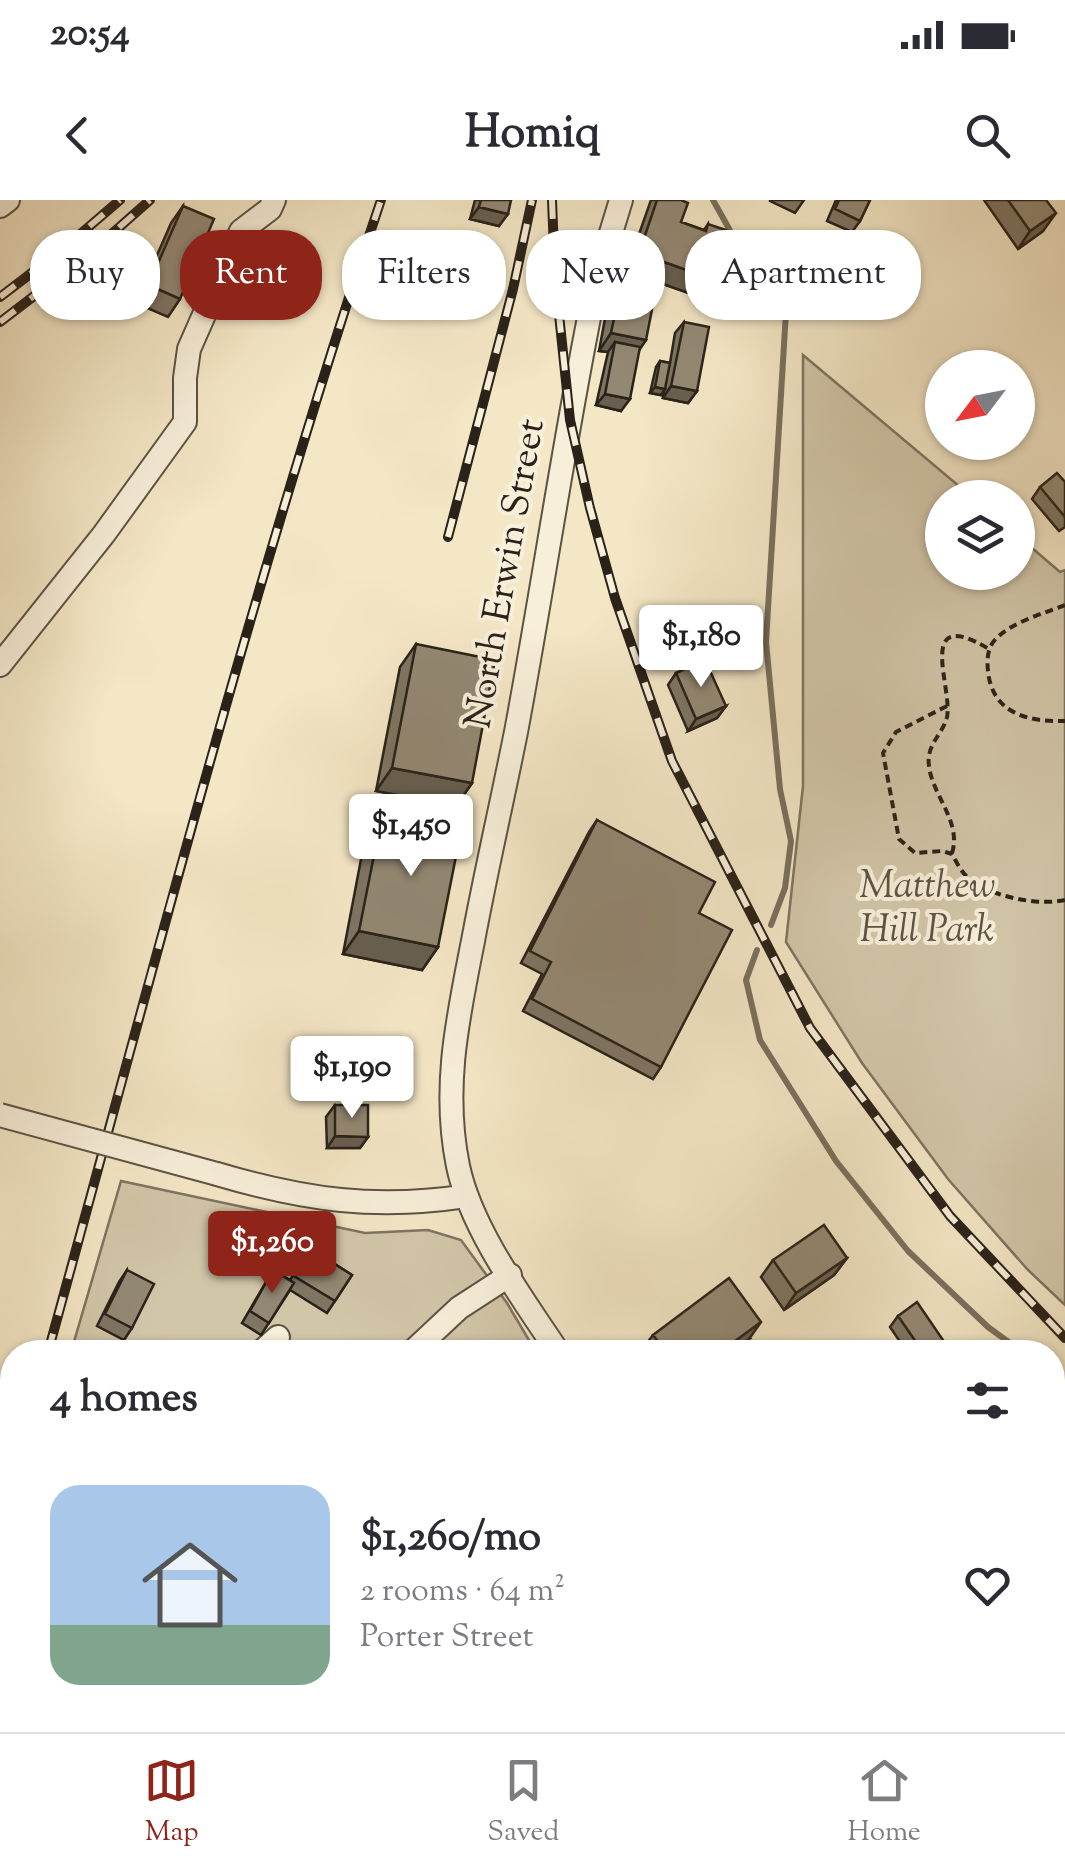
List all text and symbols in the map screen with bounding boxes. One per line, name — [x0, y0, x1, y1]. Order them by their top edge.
text: 20:54 — [50, 8, 130, 62]
text: Homiq — [465, 103, 600, 168]
icon: back — [50, 108, 105, 163]
icon: search — [960, 108, 1015, 163]
chip: Buy — [30, 230, 160, 320]
chip: Rent — [180, 230, 322, 320]
chip: Filters — [342, 230, 506, 320]
chip: New — [526, 230, 665, 320]
chip: Apartment — [685, 230, 921, 320]
north arrow — [925, 350, 1035, 460]
map controls — [925, 350, 1035, 590]
street label: North Erwin Street — [453, 415, 561, 733]
button: layers — [925, 480, 1035, 590]
pin: $1,180 — [620, 605, 782, 690]
text: $1,180 — [661, 614, 741, 660]
pin: $1,450 — [330, 794, 492, 879]
text: $1,450 — [371, 803, 451, 849]
park label: Matthew Hill Park — [859, 861, 995, 959]
pin: $1,190 — [271, 1036, 433, 1121]
text: $1,190 — [313, 1045, 391, 1091]
pin: $1,260 — [191, 1211, 353, 1296]
text: $1,260 — [230, 1220, 314, 1266]
text: 4 homes — [50, 1370, 198, 1430]
icon: filters — [960, 1373, 1015, 1428]
text: $1,260/mo — [360, 1509, 541, 1569]
icon: home — [130, 1525, 250, 1645]
icon: heart — [960, 1558, 1015, 1613]
text: 2 rooms · 64 m² — [360, 1569, 565, 1615]
text: Porter Street — [360, 1615, 533, 1661]
tab: Map — [144, 1753, 199, 1853]
tab: Saved — [487, 1753, 559, 1853]
tab: Home — [847, 1753, 921, 1853]

